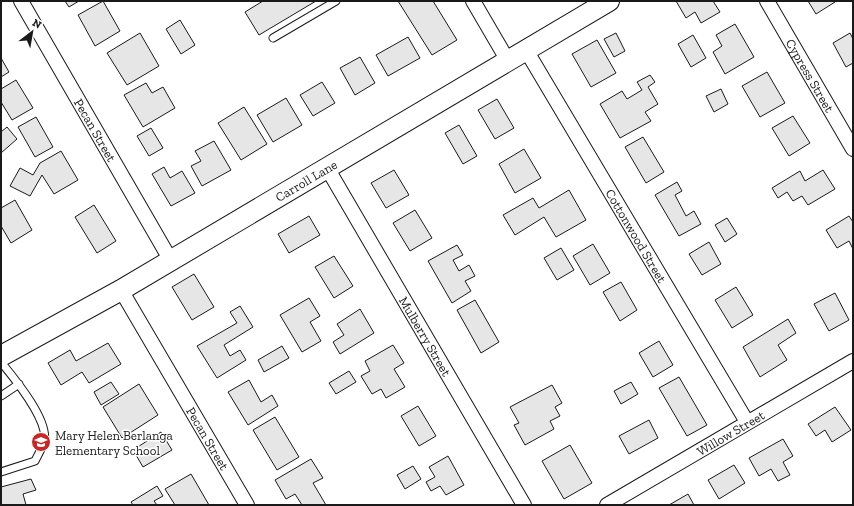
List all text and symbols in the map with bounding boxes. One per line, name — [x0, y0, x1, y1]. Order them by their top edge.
north arrow — [12, 12, 52, 52]
text: N — [30, 16, 44, 32]
street label: Cypress Street — [783, 36, 837, 115]
street label: Pecan Street — [71, 96, 120, 164]
street label: Carroll Lane — [272, 156, 340, 204]
street label: Cottonwood Street — [603, 186, 670, 285]
street label: Mulberry Street — [396, 294, 455, 379]
street label: Pecan Street — [184, 404, 232, 473]
street label: Willow Street — [694, 407, 767, 458]
place label: Mary Helen Berlanga Elementary School — [55, 428, 174, 458]
school or university icon: Mary Helen Berlanga Elementary School — [30, 431, 52, 453]

